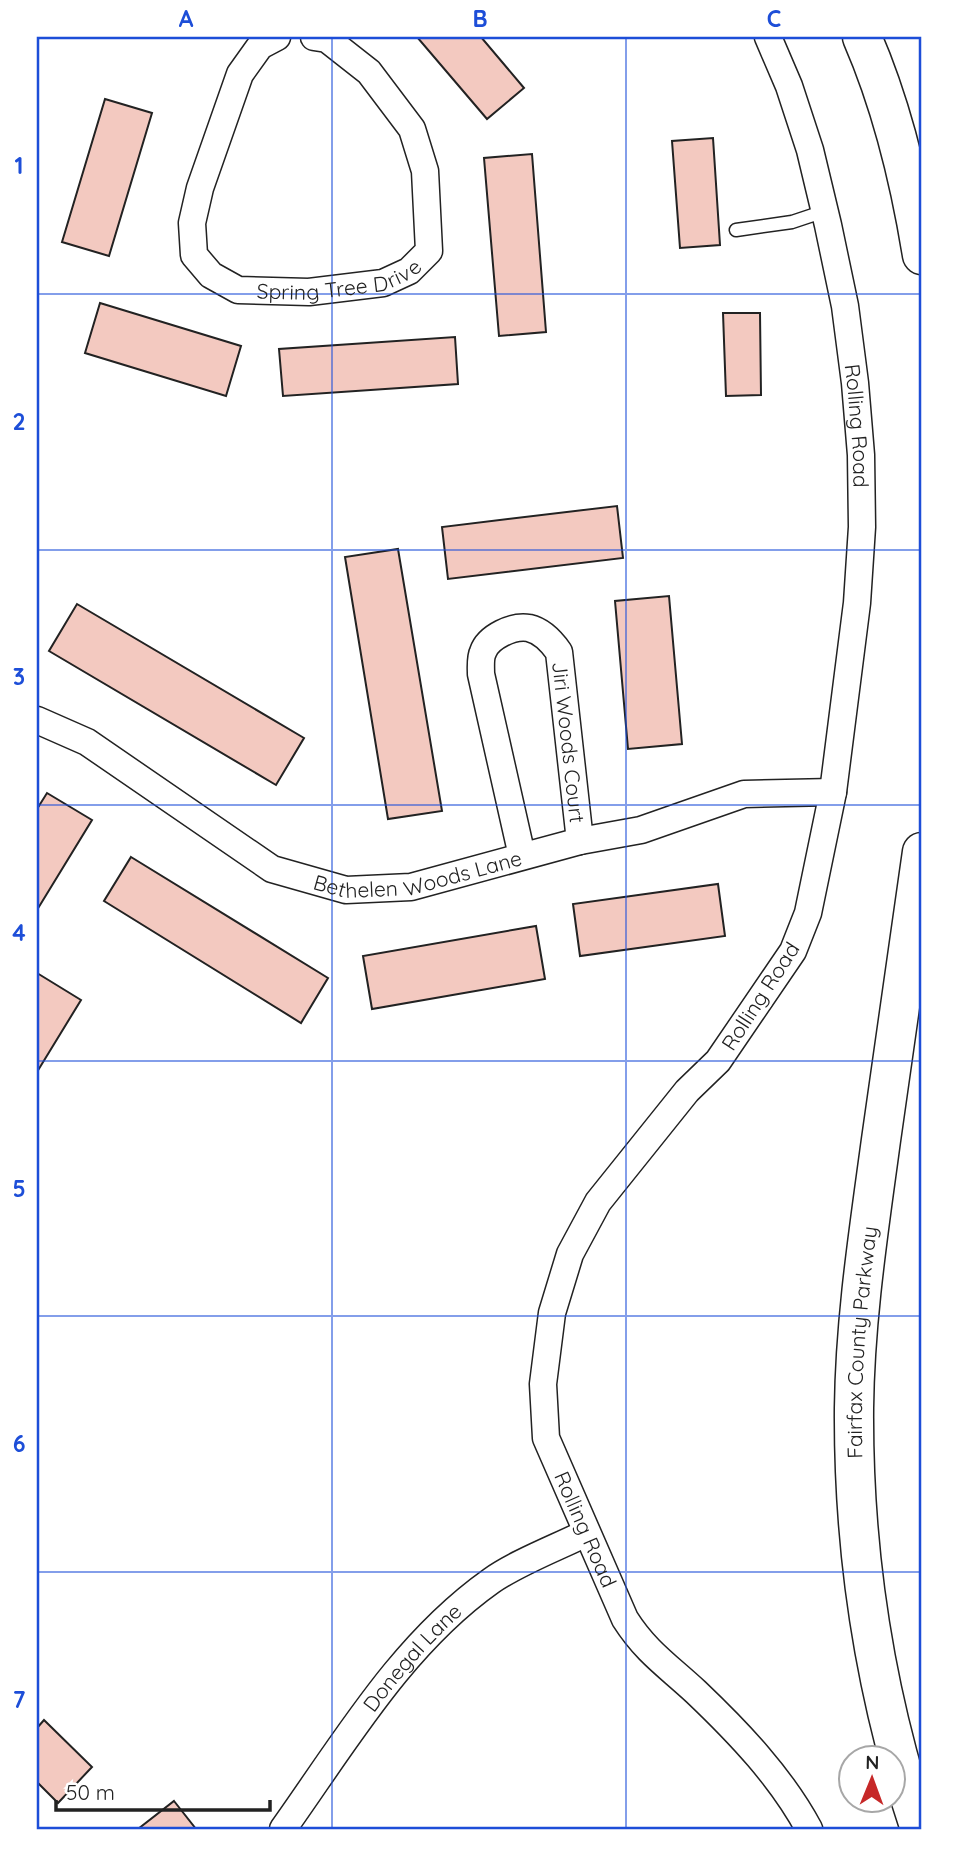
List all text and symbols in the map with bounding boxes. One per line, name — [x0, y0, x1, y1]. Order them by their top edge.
text: A — [179, 4, 194, 33]
text: B — [472, 4, 488, 33]
text: C — [767, 4, 781, 33]
text: 1 — [15, 151, 23, 180]
street label: Spring Tree Drive — [256, 253, 427, 305]
street label: Rolling Road — [840, 362, 874, 488]
text: 2 — [12, 407, 26, 436]
street label: Jiri Woods Court — [547, 660, 591, 824]
text: 3 — [13, 662, 25, 691]
street label: Bethelen Woods Lane — [311, 844, 525, 903]
text: 4 — [12, 918, 26, 947]
street label: Rolling Road — [715, 937, 805, 1055]
text: 5 — [12, 1174, 26, 1203]
street label: Fairfax County Parkway — [841, 1224, 882, 1459]
text: 6 — [13, 1429, 25, 1458]
street label: Rolling Road — [549, 1467, 623, 1591]
street label: Donegal Lane — [357, 1598, 466, 1716]
text: 7 — [13, 1685, 26, 1714]
north arrow — [836, 1744, 906, 1814]
text: N — [865, 1750, 879, 1774]
scale bar — [56, 1768, 270, 1812]
text: 50 m — [66, 1779, 115, 1805]

